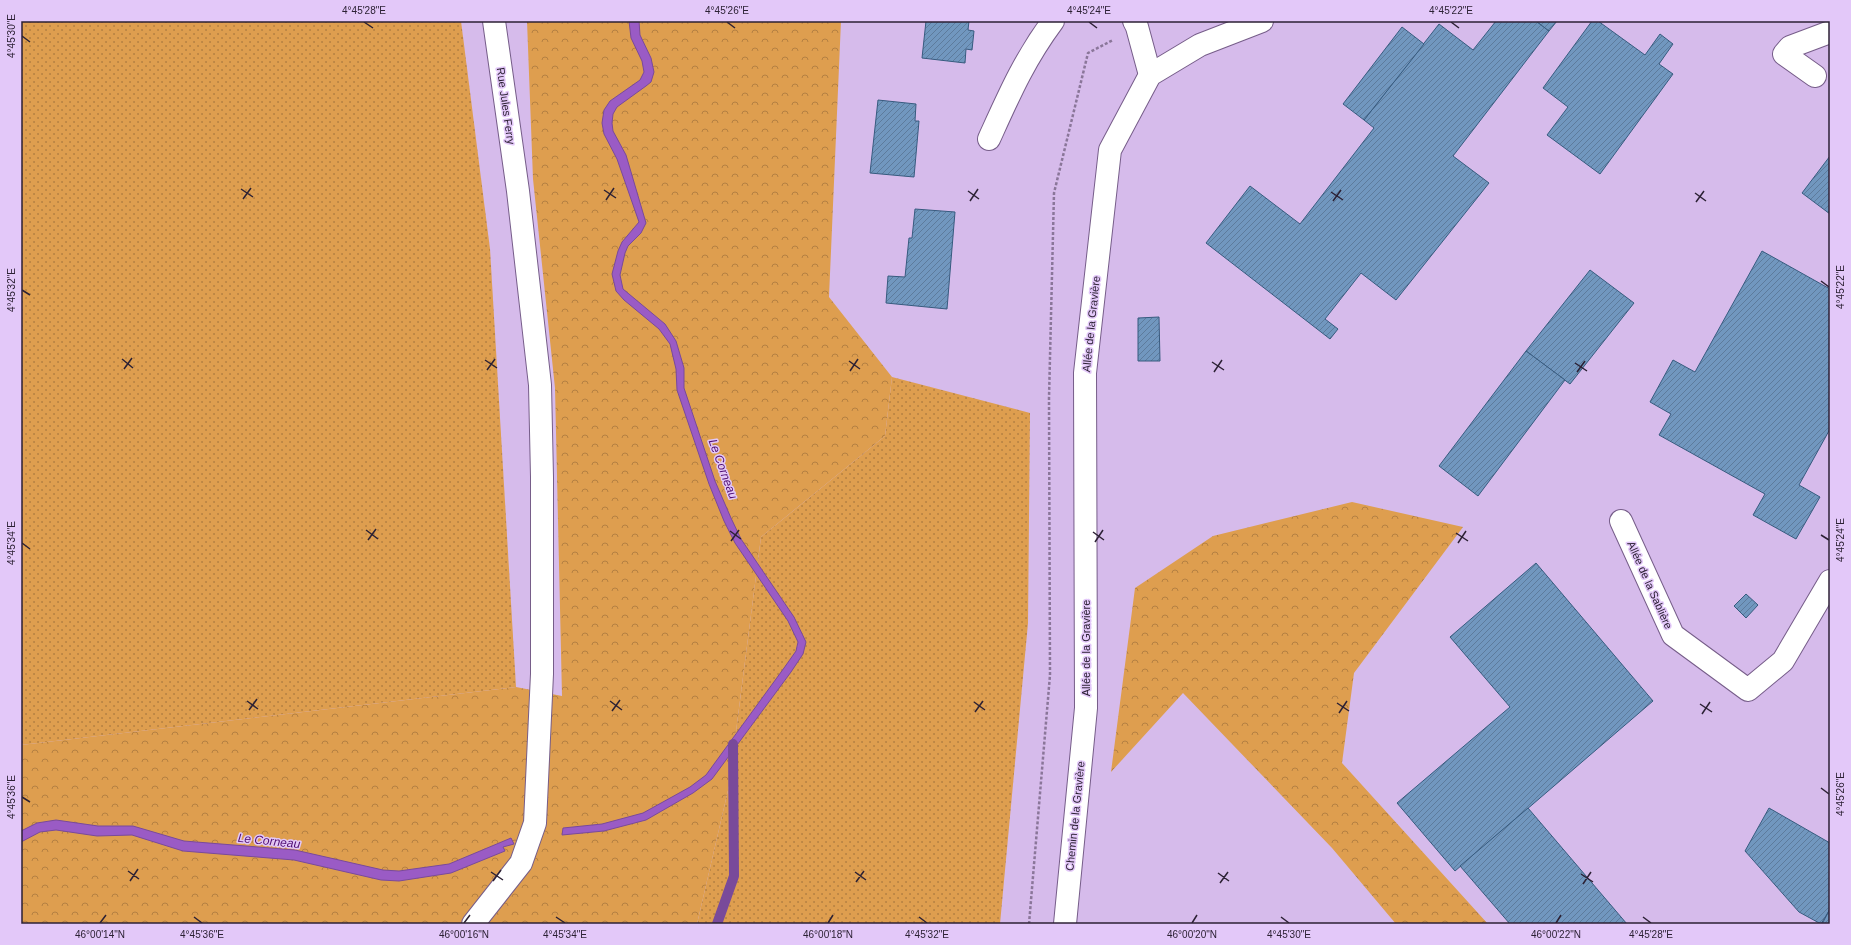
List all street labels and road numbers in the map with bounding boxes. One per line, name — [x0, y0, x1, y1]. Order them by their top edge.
street label: Rue Jules Ferry — [495, 67, 517, 146]
street label: Allée de la Gravière — [1080, 275, 1102, 373]
street label: Allée de la Sablière — [1625, 539, 1675, 631]
street label: Allée de la Gravière — [1080, 600, 1092, 696]
street label: Chemin de la Gravière — [1063, 761, 1087, 871]

